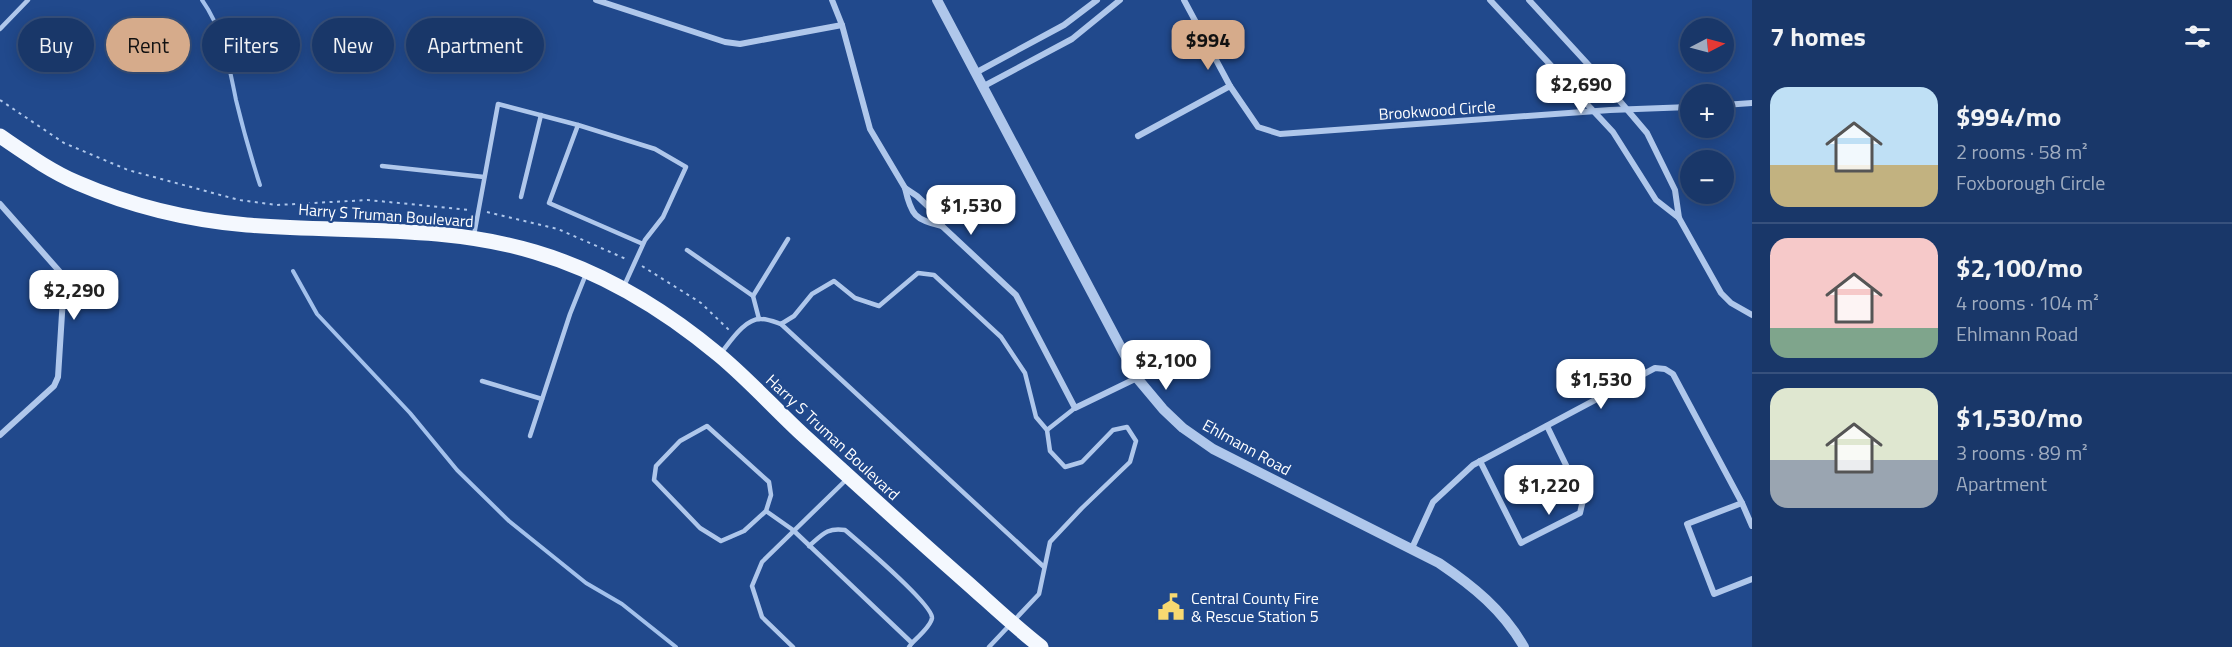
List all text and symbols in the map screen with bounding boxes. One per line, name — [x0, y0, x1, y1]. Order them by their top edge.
text: 7 homes — [1770, 17, 1866, 56]
chip: Buy — [18, 18, 94, 72]
chip: Rent — [106, 18, 190, 72]
chip: Filters — [202, 18, 300, 72]
chip: New — [312, 18, 394, 72]
chip: Apartment — [406, 18, 544, 72]
north arrow — [1680, 18, 1734, 72]
map controls — [1680, 18, 1734, 204]
pin: $994 — [1172, 20, 1244, 71]
icon: filters — [2181, 20, 2214, 53]
text: $994 — [1186, 24, 1230, 55]
pin: $2,690 — [1532, 64, 1630, 115]
text: $2,690 — [1550, 68, 1612, 99]
button: + — [1680, 84, 1734, 138]
street label: Brookwood Circle — [1378, 94, 1496, 126]
text: $994/mo — [1956, 97, 2061, 136]
icon: home — [1818, 111, 1890, 183]
text: 2 rooms · 58 m² — [1956, 136, 2088, 167]
button: − — [1680, 150, 1734, 204]
text: Foxborough Circle — [1956, 167, 2105, 198]
pin: $1,530 — [922, 185, 1020, 236]
text: $1,530 — [940, 189, 1002, 220]
street label: Harry S Truman Boulevard — [298, 197, 474, 233]
text: $2,100/mo — [1956, 248, 2083, 287]
icon: home — [1818, 262, 1890, 334]
pin: $2,290 — [25, 270, 123, 321]
text: $2,290 — [43, 274, 105, 305]
text: 4 rooms · 104 m² — [1956, 287, 2099, 318]
text: Ehlmann Road — [1956, 318, 2078, 349]
pin: $2,100 — [1117, 340, 1215, 391]
text: $2,100 — [1135, 344, 1197, 375]
pin: $1,530 — [1552, 359, 1650, 410]
text: $1,530 — [1570, 363, 1632, 394]
street label: Harry S Truman Boulevard — [761, 368, 905, 506]
text: $1,530/mo — [1956, 398, 2083, 437]
icon: home — [1818, 412, 1890, 484]
street label: Ehlmann Road — [1198, 413, 1296, 481]
text: 3 rooms · 89 m² — [1956, 437, 2088, 468]
pin: $1,220 — [1500, 465, 1598, 516]
text: Apartment — [1956, 468, 2047, 499]
text: $1,220 — [1518, 469, 1580, 500]
place label: Central County Fire & Rescue Station 5 — [1191, 586, 1319, 628]
public building icon: Central County Fire & Rescue Station 5 — [1156, 592, 1186, 622]

